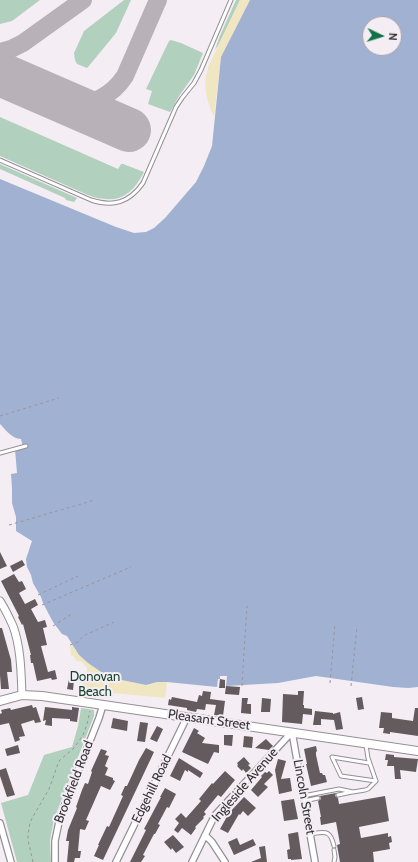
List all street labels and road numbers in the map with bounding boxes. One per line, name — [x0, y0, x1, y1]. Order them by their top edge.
street label: Pleasant Street — [167, 707, 251, 733]
street label: Brookfield Road — [51, 739, 97, 825]
street label: Ingleside Avenue — [209, 745, 281, 825]
street label: Edgehill Road — [129, 752, 175, 826]
street label: Lincoln Street — [290, 758, 318, 836]

